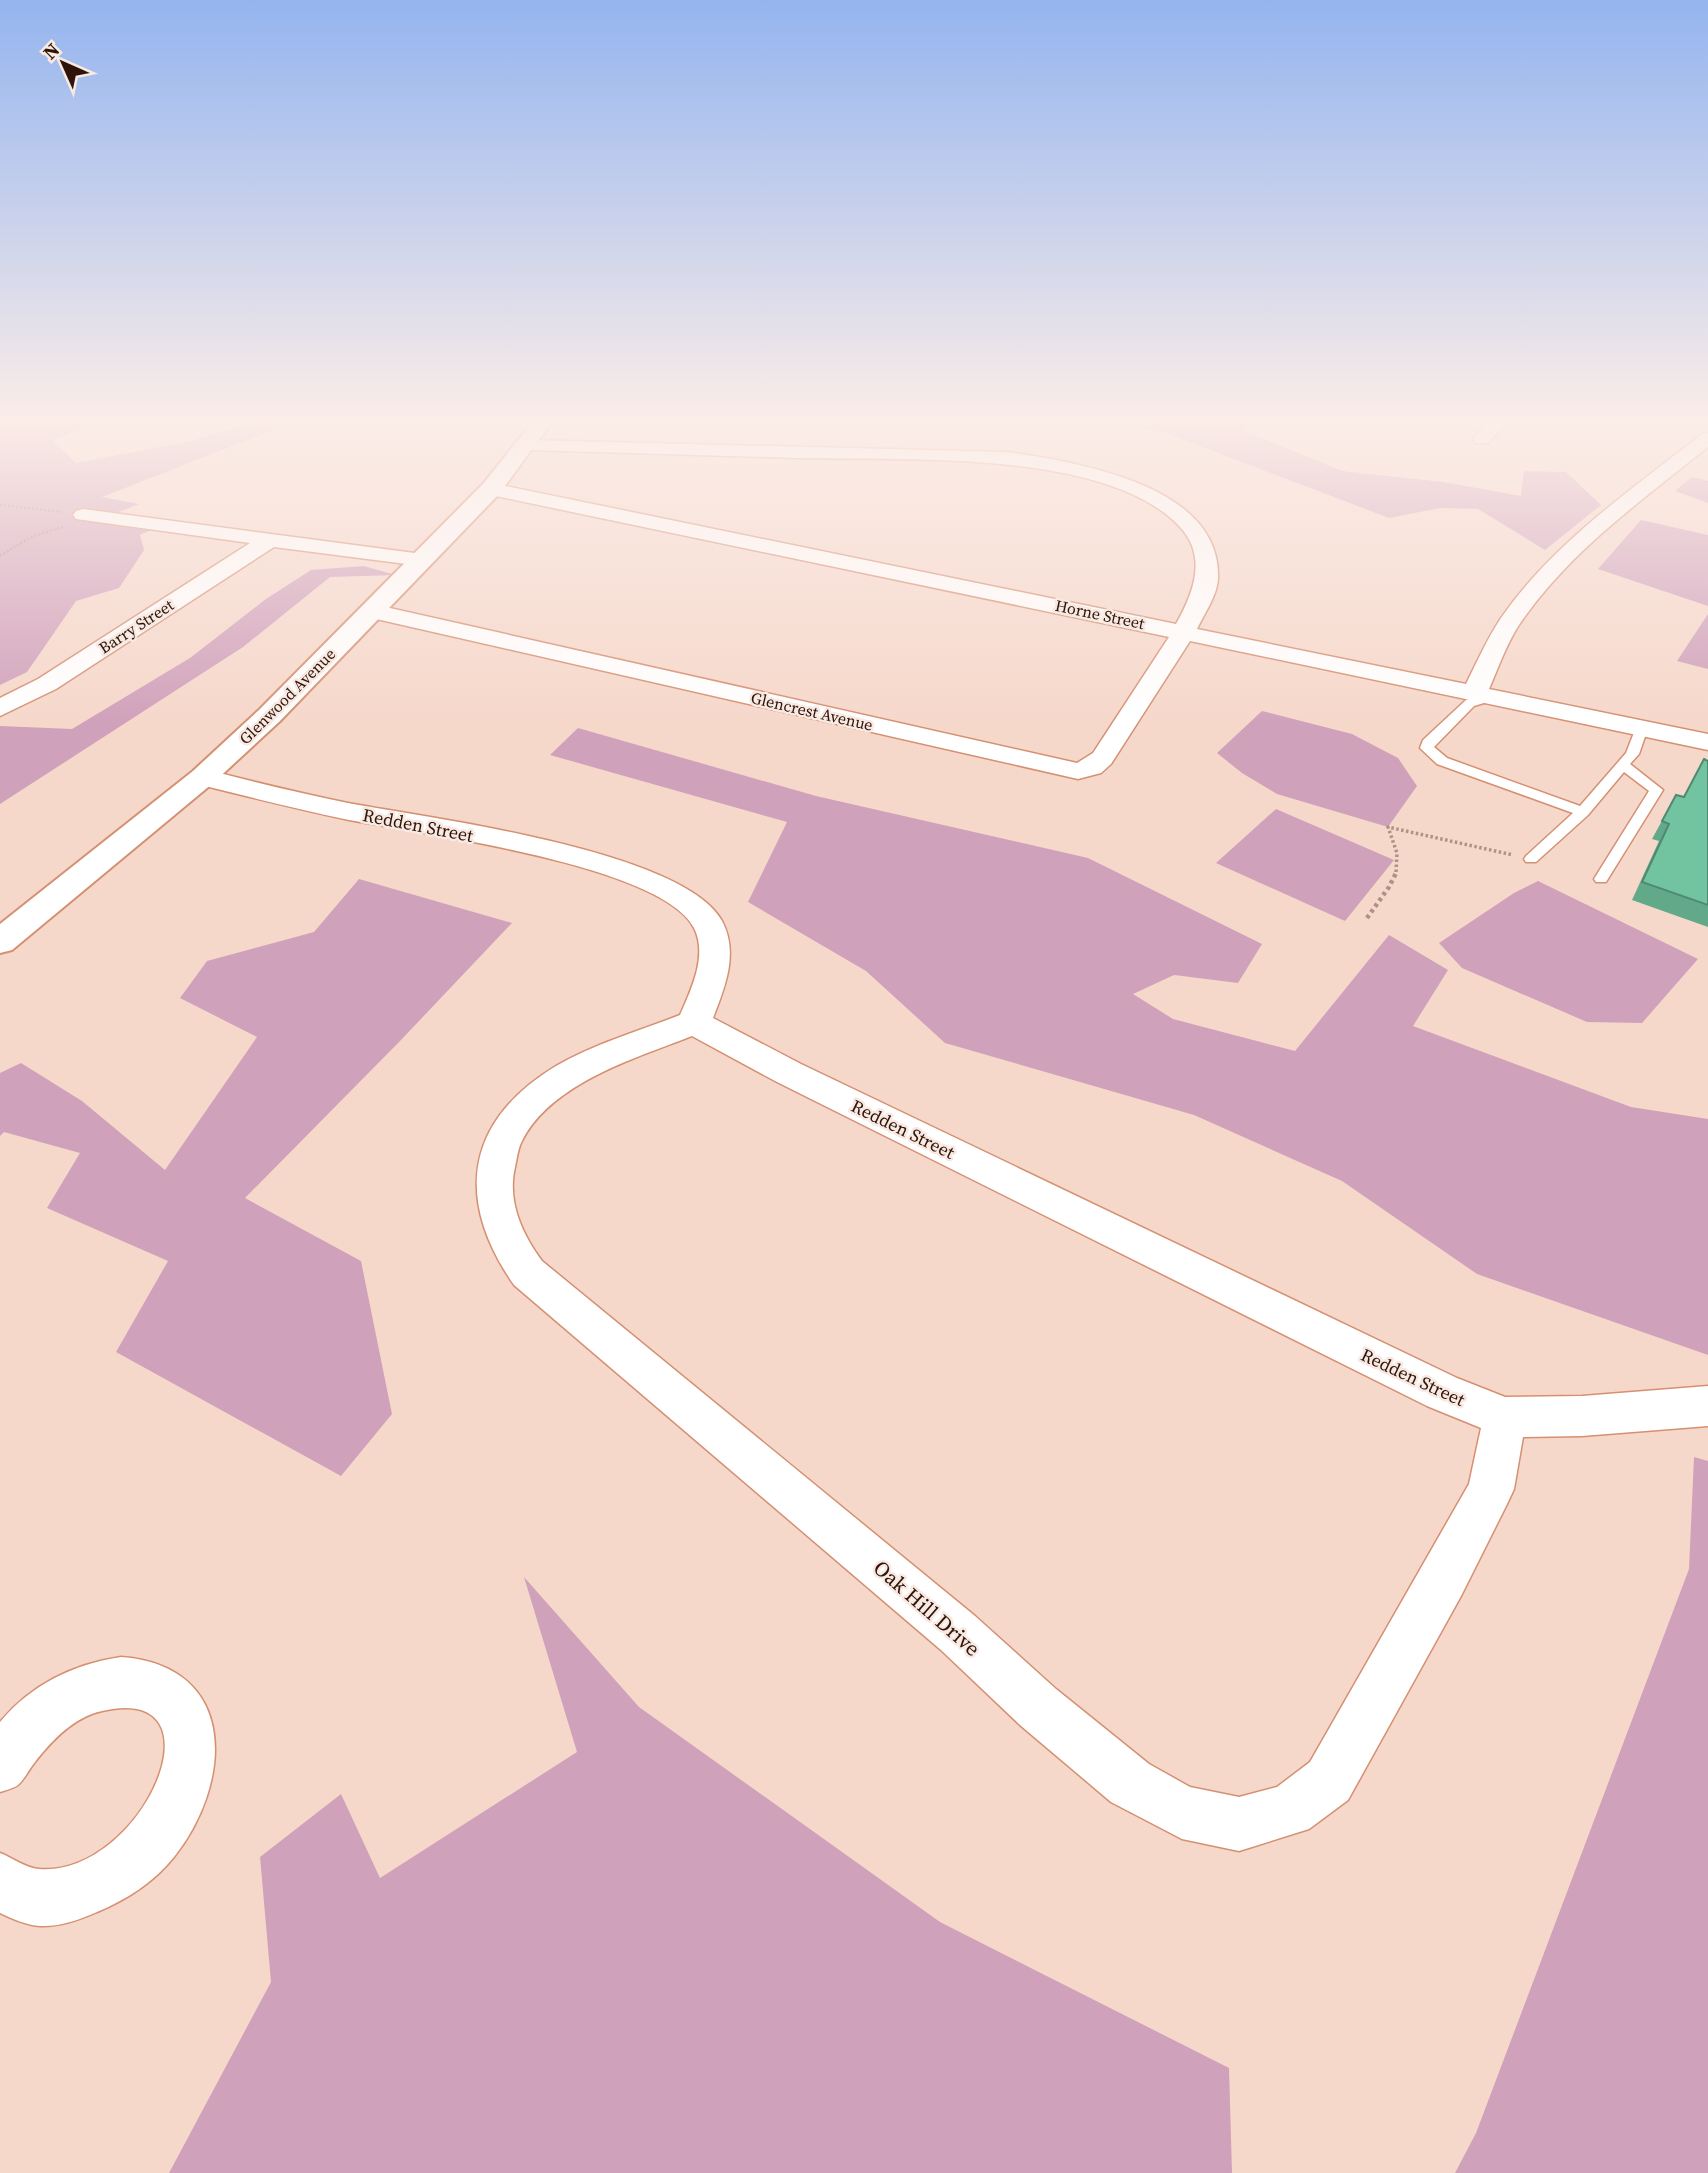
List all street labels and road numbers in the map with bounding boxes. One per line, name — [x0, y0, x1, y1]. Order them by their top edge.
street label: Barry Street — [94, 593, 178, 658]
street label: Horne Street — [1053, 594, 1147, 634]
street label: Glenwood Avenue — [234, 643, 340, 749]
street label: Glencrest Avenue — [749, 686, 875, 736]
street label: Redden Street — [361, 802, 475, 848]
street label: Redden Street — [847, 1093, 959, 1165]
street label: Redden Street — [1357, 1342, 1469, 1412]
street label: Oak Hill Drive — [867, 1554, 987, 1662]

